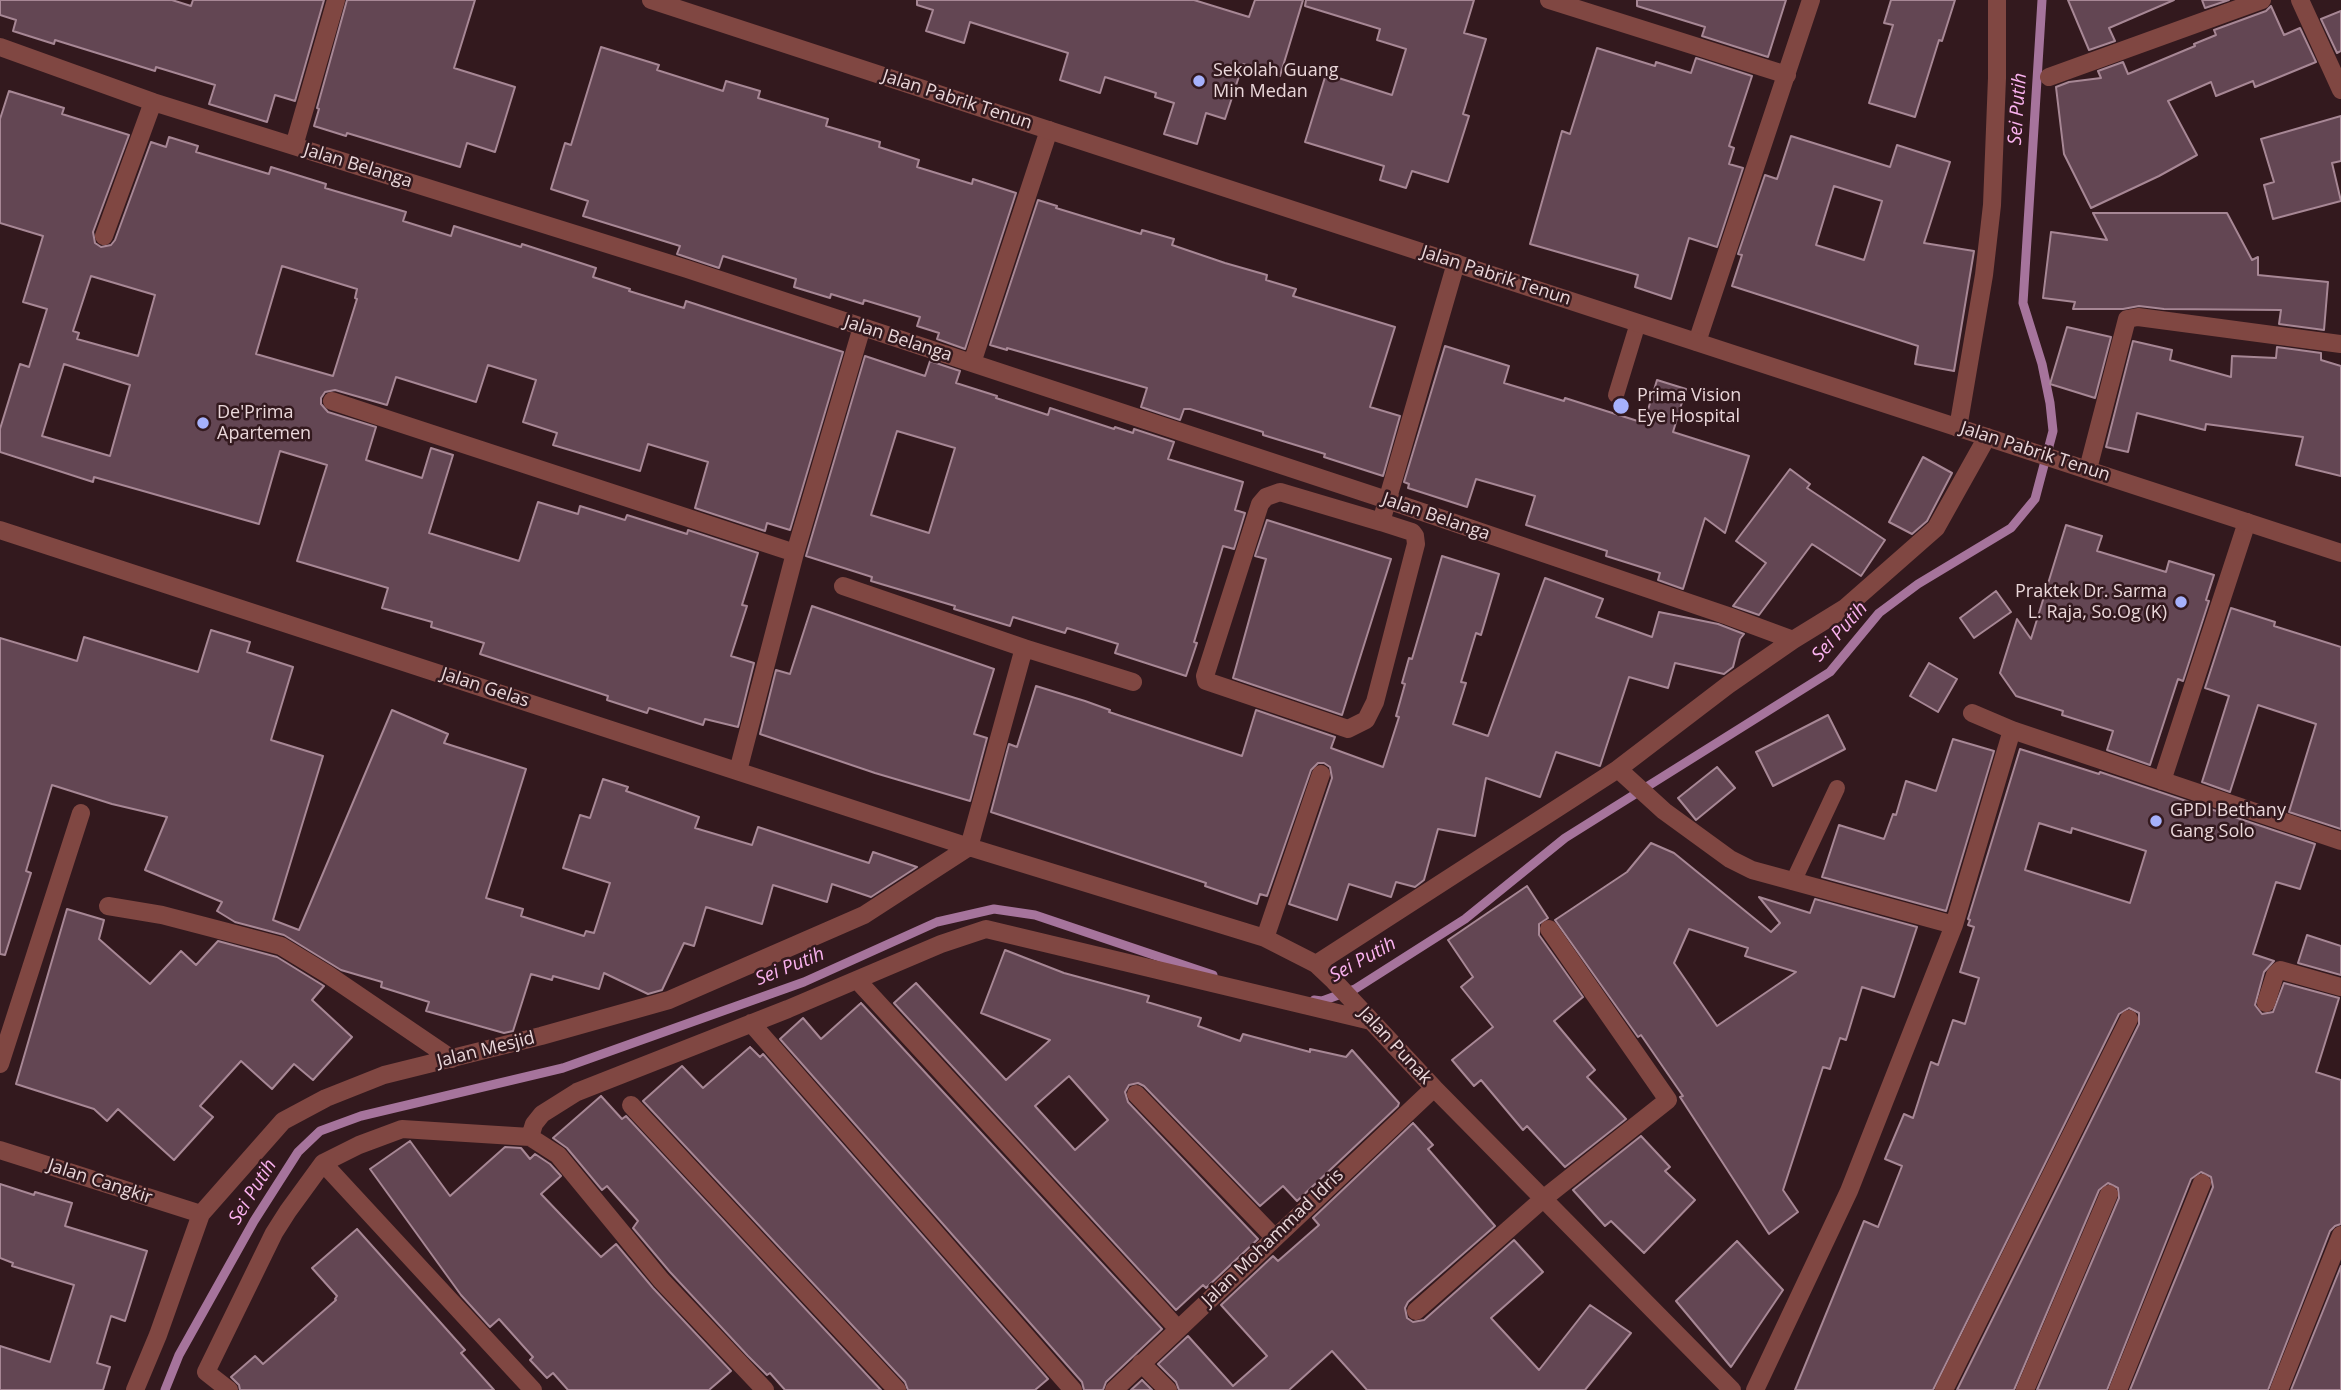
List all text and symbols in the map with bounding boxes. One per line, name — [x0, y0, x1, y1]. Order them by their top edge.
place label: Sekolah Guang Min Medan — [1213, 60, 1338, 102]
street label: Jalan Pabrik Tenun — [879, 66, 1035, 134]
water label: Sei Putih — [2004, 72, 2032, 146]
marker: Sekolah Guang Min Medan — [1191, 73, 1207, 89]
street label: Jalan Belanga — [301, 139, 415, 193]
street label: Jalan Pabrik Tenun — [1418, 242, 1574, 310]
street label: Jalan Belanga — [841, 311, 955, 367]
place label: Prima Vision Eye Hospital — [1637, 385, 1741, 428]
marker: Prima Vision Eye Hospital — [1611, 396, 1631, 416]
place label: De'Prima Apartemen — [217, 402, 311, 444]
marker: De'Prima Apartemen — [195, 415, 211, 431]
street label: Jalan Pabrik Tenun — [1957, 418, 2113, 486]
street label: Jalan Belanga — [1379, 489, 1493, 545]
place label: Praktek Dr. Sarma L. Raja, So.Og (K) — [2015, 581, 2167, 624]
marker: Praktek Dr. Sarma L. Raja, So.Og (K) — [2173, 594, 2189, 610]
water label: Sei Putih — [1807, 597, 1873, 667]
street label: Jalan Gelas — [438, 664, 532, 712]
place label: GPDI Bethany Gang Solo — [2170, 800, 2286, 842]
marker: GPDI Bethany Gang Solo — [2148, 813, 2164, 829]
water label: Sei Putih — [1326, 932, 1400, 988]
water label: Sei Putih — [752, 943, 828, 991]
street label: Jalan Punak — [1354, 1003, 1436, 1089]
street label: Jalan Mesjid — [435, 1027, 537, 1073]
street label: Jalan Cangkir — [45, 1155, 155, 1209]
water label: Sei Putih — [224, 1155, 282, 1229]
street label: Jalan Mohammad Idris — [1198, 1165, 1348, 1311]

